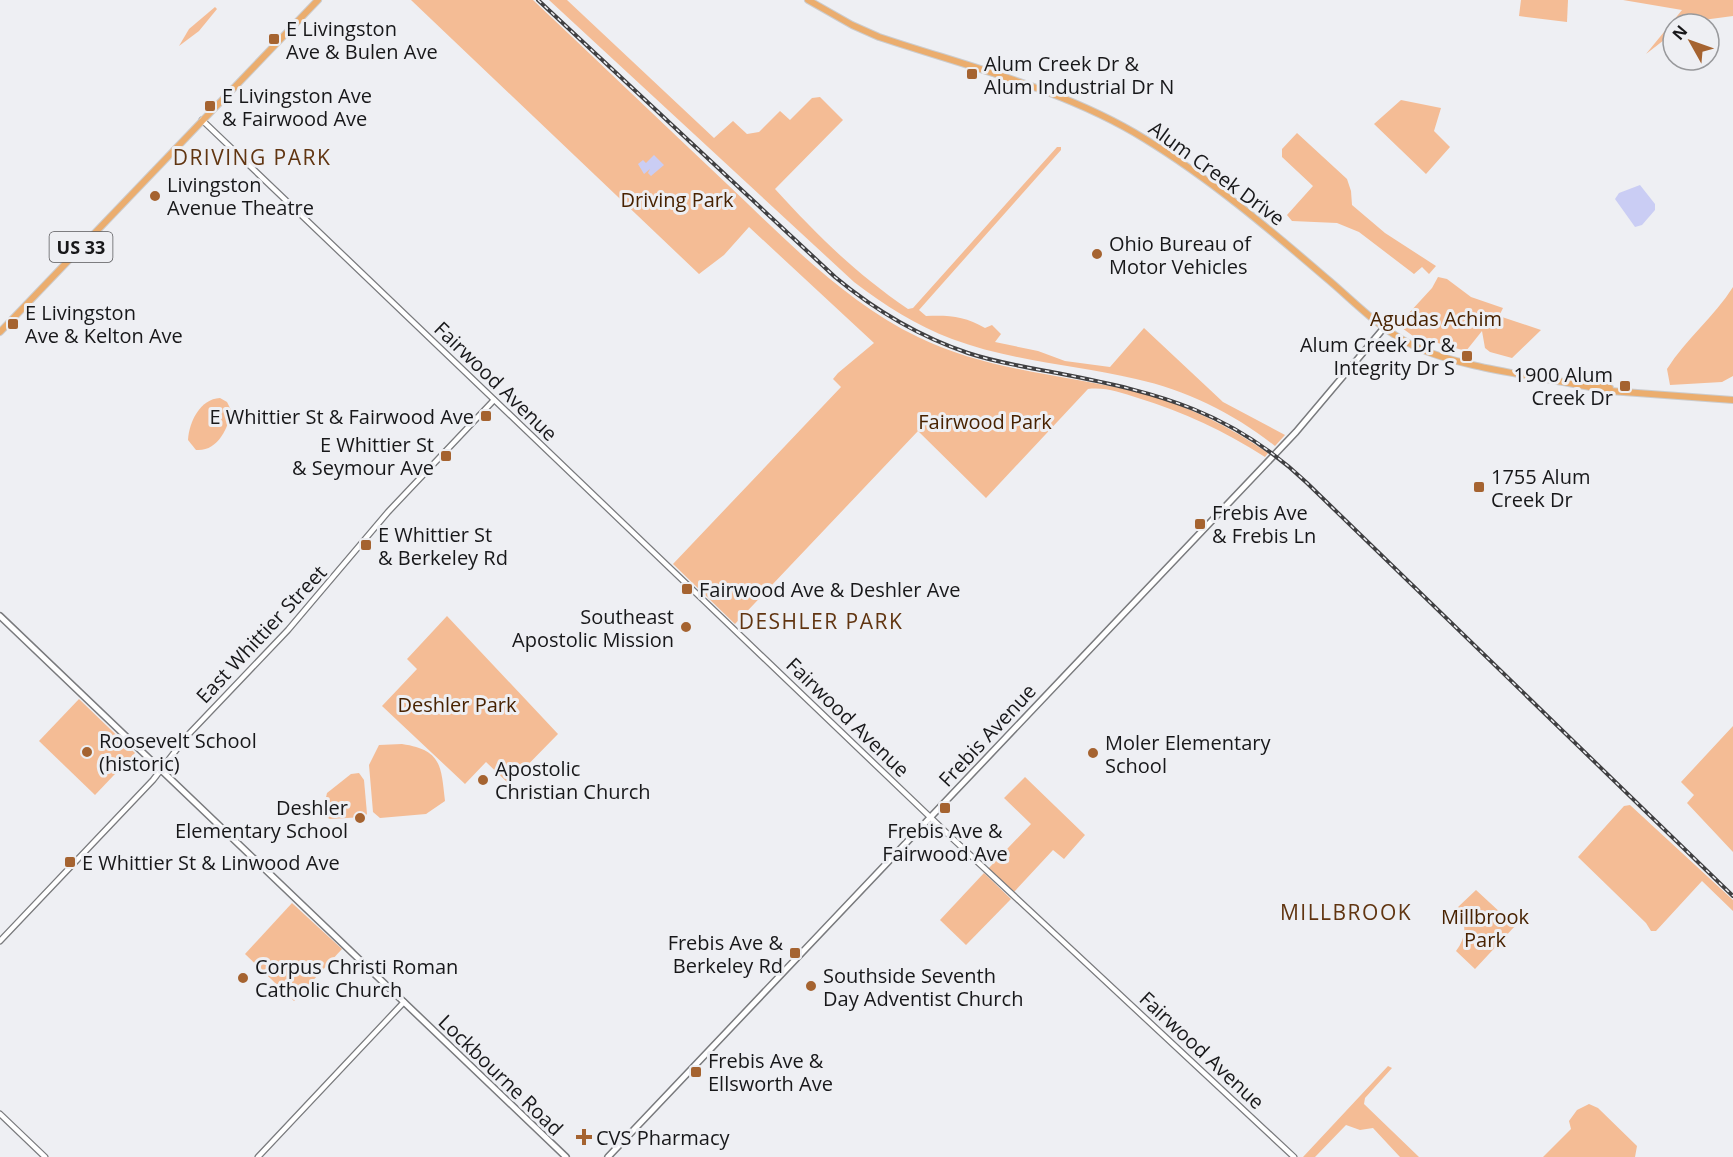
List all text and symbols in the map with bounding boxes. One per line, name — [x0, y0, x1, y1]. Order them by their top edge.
north arrow — [1661, 12, 1721, 72]
place label: E Livingston Ave & Bulen Ave — [286, 15, 438, 65]
text: N — [1667, 20, 1692, 44]
marker: E Livingston Ave & Bulen Ave — [267, 32, 281, 46]
place label: Alum Creek Dr & Alum Industrial Dr N — [984, 50, 1174, 100]
marker: Alum Creek Dr & Alum Industrial Dr N — [965, 67, 979, 81]
place label: E Livingston Ave & Fairwood Ave — [222, 82, 372, 132]
marker: E Livingston Ave & Fairwood Ave — [203, 99, 217, 113]
street label: Alum Creek Drive — [1144, 115, 1290, 231]
district label: DRIVING PARK — [173, 143, 331, 171]
place label: Livingston Avenue Theatre — [167, 171, 314, 221]
park label: Driving Park — [621, 186, 734, 213]
marker: Livingston Avenue Theatre — [148, 189, 162, 203]
place label: Ohio Bureau of Motor Vehicles — [1109, 230, 1252, 280]
road number: US 33 — [50, 232, 112, 262]
marker: Ohio Bureau of Motor Vehicles — [1090, 247, 1104, 261]
place label: E Livingston Ave & Kelton Ave — [25, 299, 183, 349]
park label: Agudas Achim — [1370, 305, 1502, 332]
street label: Fairwood Avenue — [429, 315, 563, 447]
marker: E Livingston Ave & Kelton Ave — [6, 317, 20, 331]
place label: Alum Creek Dr & Integrity Dr S — [1300, 331, 1455, 381]
marker: Alum Creek Dr & Integrity Dr S — [1460, 349, 1474, 363]
place label: 1900 Alum Creek Dr — [1514, 361, 1613, 411]
marker: 1900 Alum Creek Dr — [1618, 379, 1632, 393]
place label: E Whittier St & Fairwood Ave — [209, 403, 474, 430]
park label: Fairwood Park — [918, 408, 1052, 435]
marker: E Whittier St & Fairwood Ave — [479, 409, 493, 423]
place label: E Whittier St & Seymour Ave — [292, 431, 434, 481]
marker: E Whittier St & Seymour Ave — [439, 449, 453, 463]
place label: 1755 Alum Creek Dr — [1491, 463, 1590, 513]
marker: 1755 Alum Creek Dr — [1472, 480, 1486, 494]
place label: Frebis Ave & Frebis Ln — [1212, 499, 1316, 549]
marker: Frebis Ave & Frebis Ln — [1193, 517, 1207, 531]
place label: E Whittier St & Berkeley Rd — [378, 521, 508, 571]
marker: E Whittier St & Berkeley Rd — [359, 538, 373, 552]
street label: East Whittier Street — [190, 559, 332, 709]
place label: Fairwood Ave & Deshler Ave — [699, 576, 961, 603]
marker: Fairwood Ave & Deshler Ave — [680, 582, 694, 596]
place label: Southeast Apostolic Mission — [512, 603, 674, 653]
district label: DESHLER PARK — [739, 607, 903, 635]
marker: Southeast Apostolic Mission — [679, 620, 693, 634]
street label: Fairwood Avenue — [781, 651, 915, 783]
street label: Frebis Avenue — [932, 678, 1042, 792]
park label: Deshler Park — [397, 691, 517, 718]
place label: Roosevelt School (historic) — [99, 727, 257, 777]
place label: Moler Elementary School — [1105, 729, 1271, 779]
marker: Roosevelt School (historic) — [80, 745, 94, 759]
marker: Moler Elementary School — [1086, 746, 1100, 760]
place label: Apostolic Christian Church — [495, 755, 651, 805]
marker: Apostolic Christian Church — [476, 773, 490, 787]
place label: Deshler Elementary School — [175, 794, 348, 844]
marker: Frebis Ave & Fairwood Ave — [938, 801, 952, 815]
marker: Deshler Elementary School — [353, 811, 367, 825]
place label: Frebis Ave & Fairwood Ave — [882, 817, 1008, 867]
place label: E Whittier St & Linwood Ave — [82, 849, 340, 876]
marker: E Whittier St & Linwood Ave — [63, 855, 77, 869]
district label: MILLBROOK — [1280, 898, 1412, 926]
park label: Millbrook Park — [1441, 903, 1530, 953]
place label: Frebis Ave & Berkeley Rd — [668, 929, 783, 979]
marker: Frebis Ave & Berkeley Rd — [788, 946, 802, 960]
place label: Corpus Christi Roman Catholic Church — [255, 953, 458, 1003]
place label: Southside Seventh Day Adventist Church — [823, 962, 1023, 1012]
marker: Corpus Christi Roman Catholic Church — [236, 971, 250, 985]
marker: Southside Seventh Day Adventist Church — [804, 979, 818, 993]
street label: Fairwood Avenue — [1134, 985, 1270, 1115]
street label: Lockbourne Road — [433, 1008, 569, 1142]
place label: Frebis Ave & Ellsworth Ave — [708, 1047, 833, 1097]
marker: Frebis Ave & Ellsworth Ave — [689, 1065, 703, 1079]
place label: CVS Pharmacy — [596, 1124, 730, 1151]
marker: CVS Pharmacy — [577, 1130, 591, 1144]

